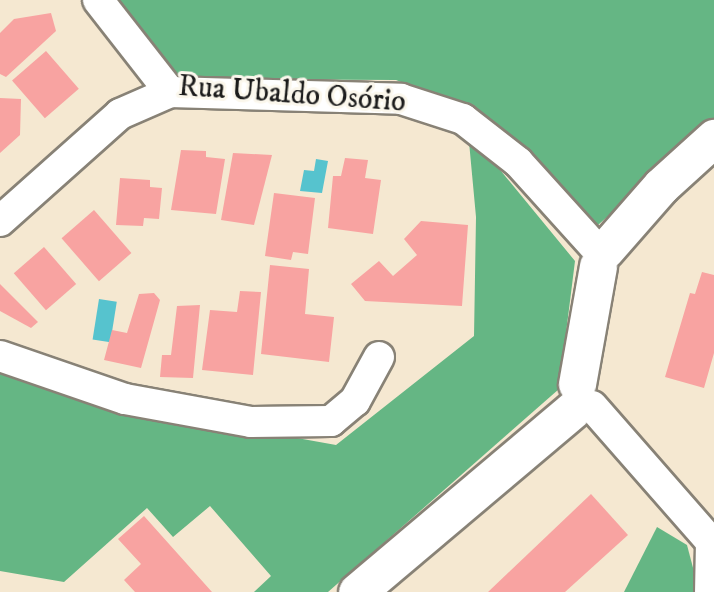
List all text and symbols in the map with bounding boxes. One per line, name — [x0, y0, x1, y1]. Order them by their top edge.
street label: Rua Ubaldo Osório — [177, 69, 407, 121]

